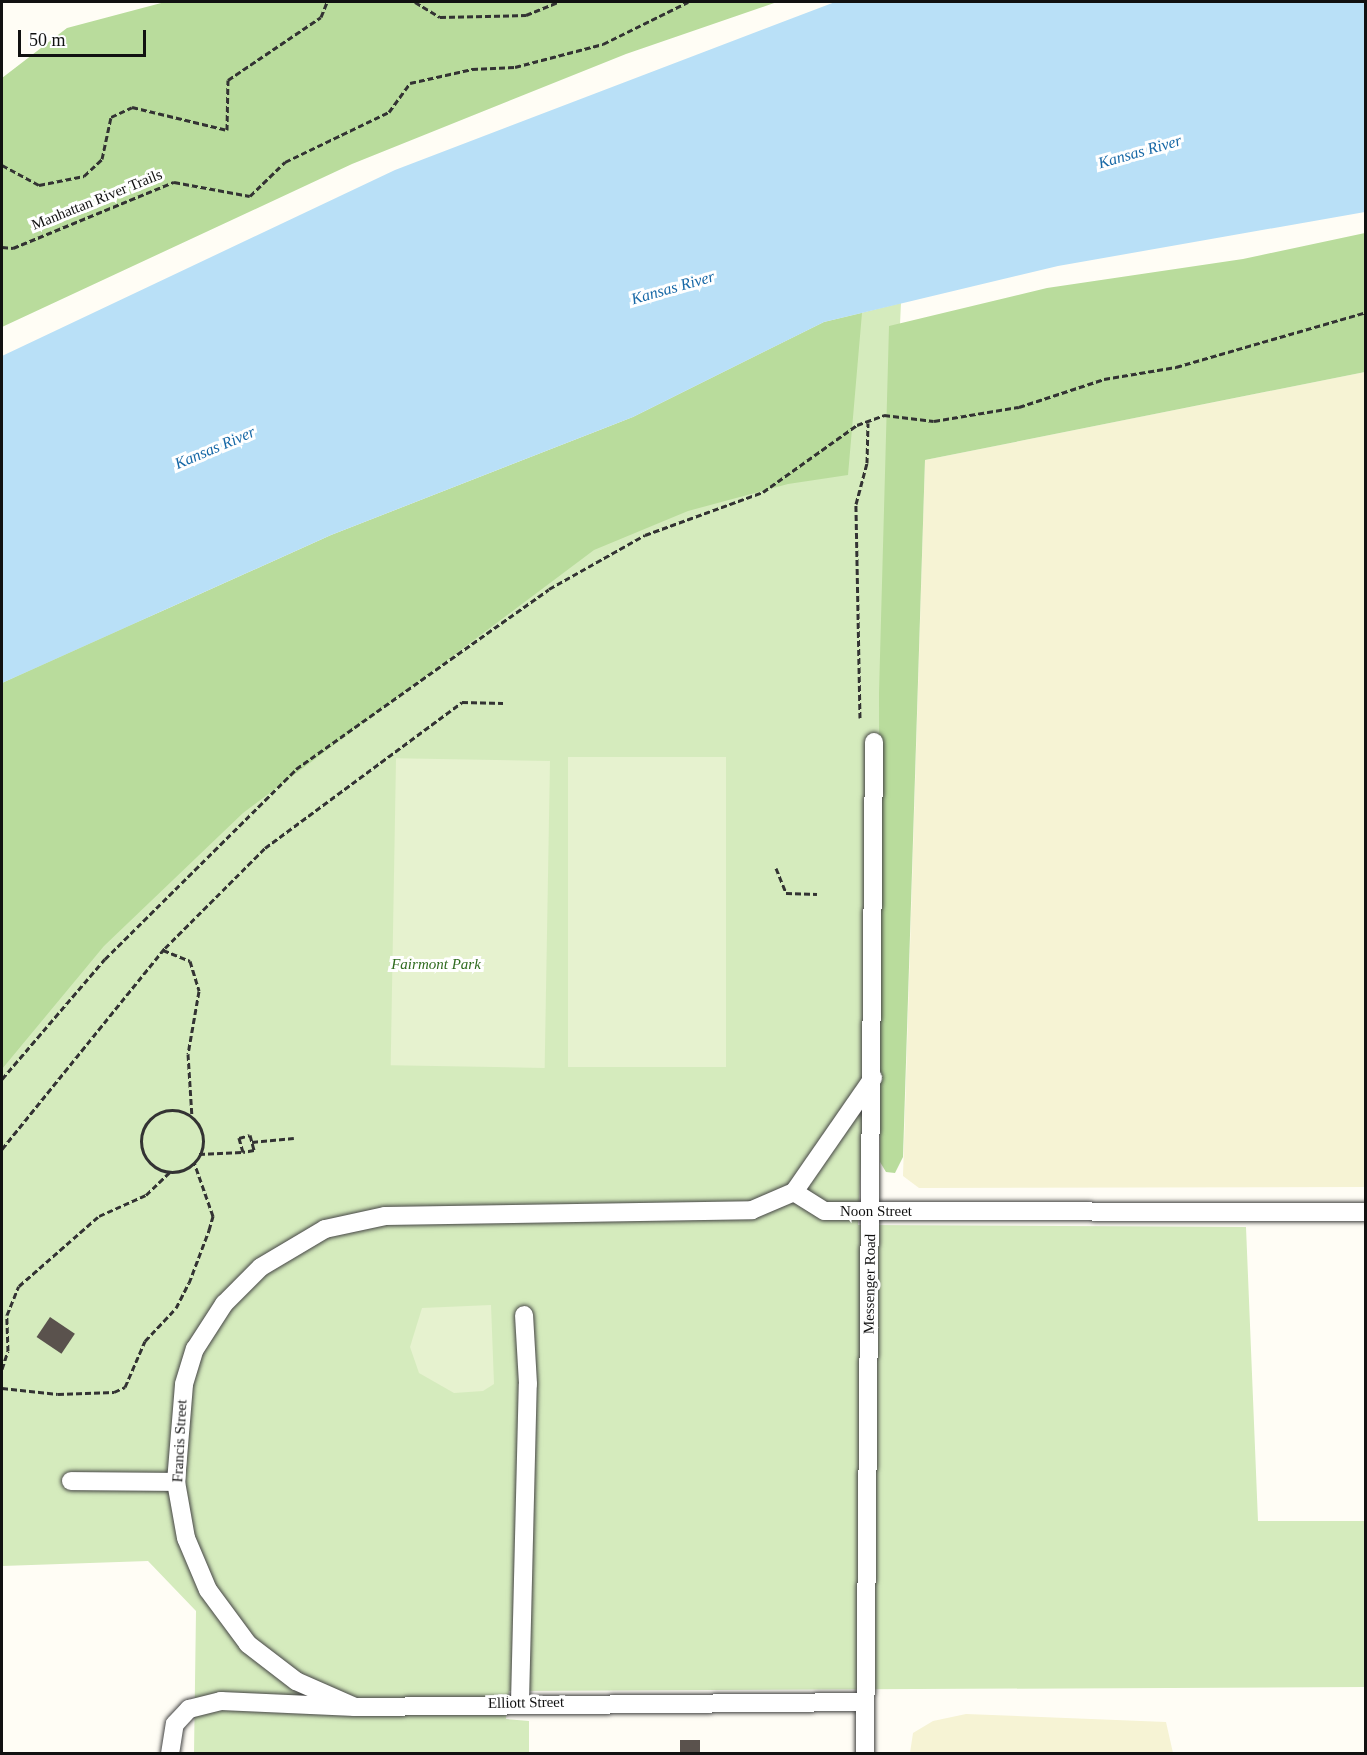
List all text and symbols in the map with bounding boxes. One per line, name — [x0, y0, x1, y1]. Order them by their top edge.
scale bar — [21, 18, 148, 56]
text: 50 m — [29, 30, 66, 50]
water label: Kansas River — [1096, 131, 1184, 173]
street label: Manhattan River Trails — [29, 166, 165, 234]
water label: Kansas River — [629, 267, 717, 309]
water label: Kansas River — [172, 422, 258, 474]
park label: Fairmont Park — [391, 956, 481, 974]
street label: Noon Street — [840, 1203, 912, 1221]
street label: Messenger Road — [860, 1234, 880, 1334]
street label: Francis Street — [169, 1399, 191, 1483]
street label: Elliott Street — [488, 1693, 564, 1713]

